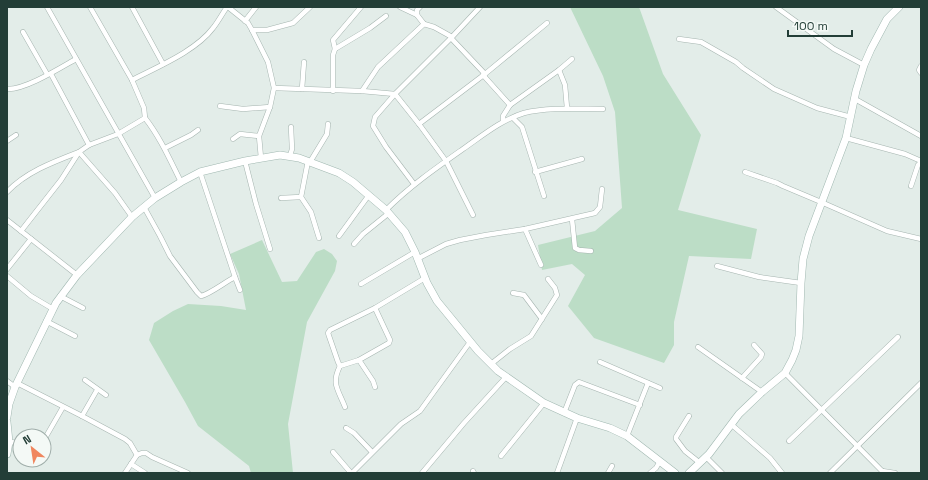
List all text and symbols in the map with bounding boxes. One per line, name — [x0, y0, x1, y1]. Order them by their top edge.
scale bar — [788, 12, 852, 38]
text: 100 m — [794, 18, 828, 34]
north arrow — [12, 428, 52, 468]
text: N — [20, 431, 34, 447]

